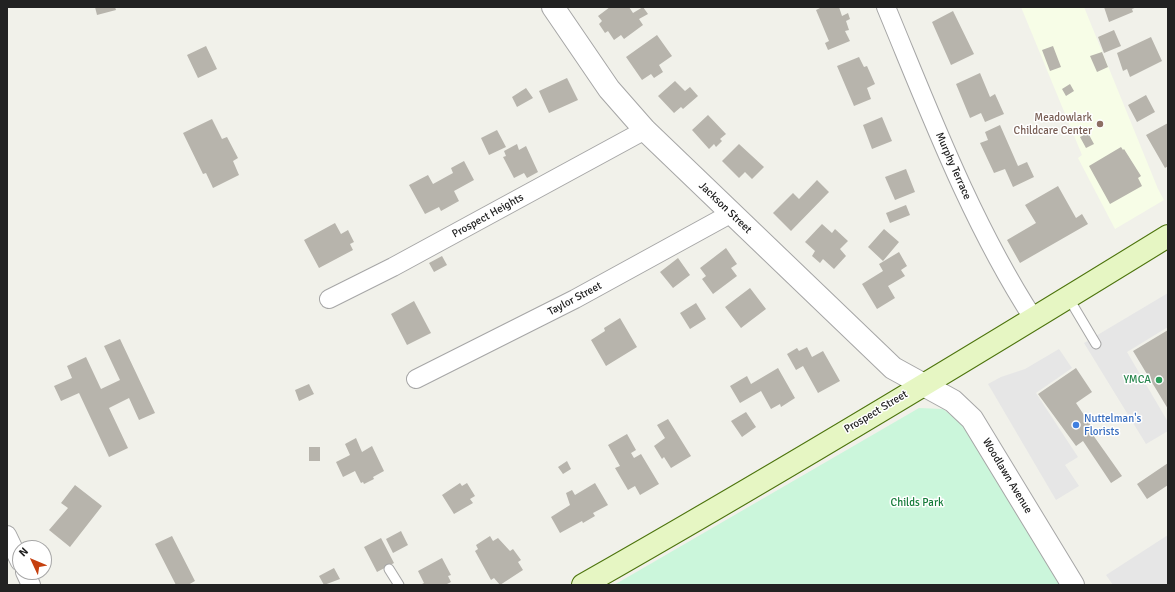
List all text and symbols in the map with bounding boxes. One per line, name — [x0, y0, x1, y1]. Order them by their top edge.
place label: Meadowlark Childcare Center — [1014, 111, 1092, 137]
marker: Meadowlark Childcare Center — [1095, 119, 1105, 129]
street label: Murphy Terrace — [932, 130, 974, 202]
street label: Jackson Street — [696, 179, 754, 237]
street label: Prospect Heights — [450, 191, 526, 241]
street label: Taylor Street — [546, 279, 604, 319]
place label: YMCA — [1124, 373, 1151, 387]
marker: YMCA — [1154, 375, 1164, 385]
street label: Prospect Street — [842, 388, 910, 436]
place label: Nuttelman's Florists — [1084, 412, 1141, 438]
marker: Nuttelman's Florists — [1071, 420, 1081, 430]
street label: Woodlawn Avenue — [979, 436, 1035, 516]
park label: Childs Park — [891, 496, 943, 510]
north arrow — [12, 540, 52, 580]
text: N — [16, 545, 31, 559]

